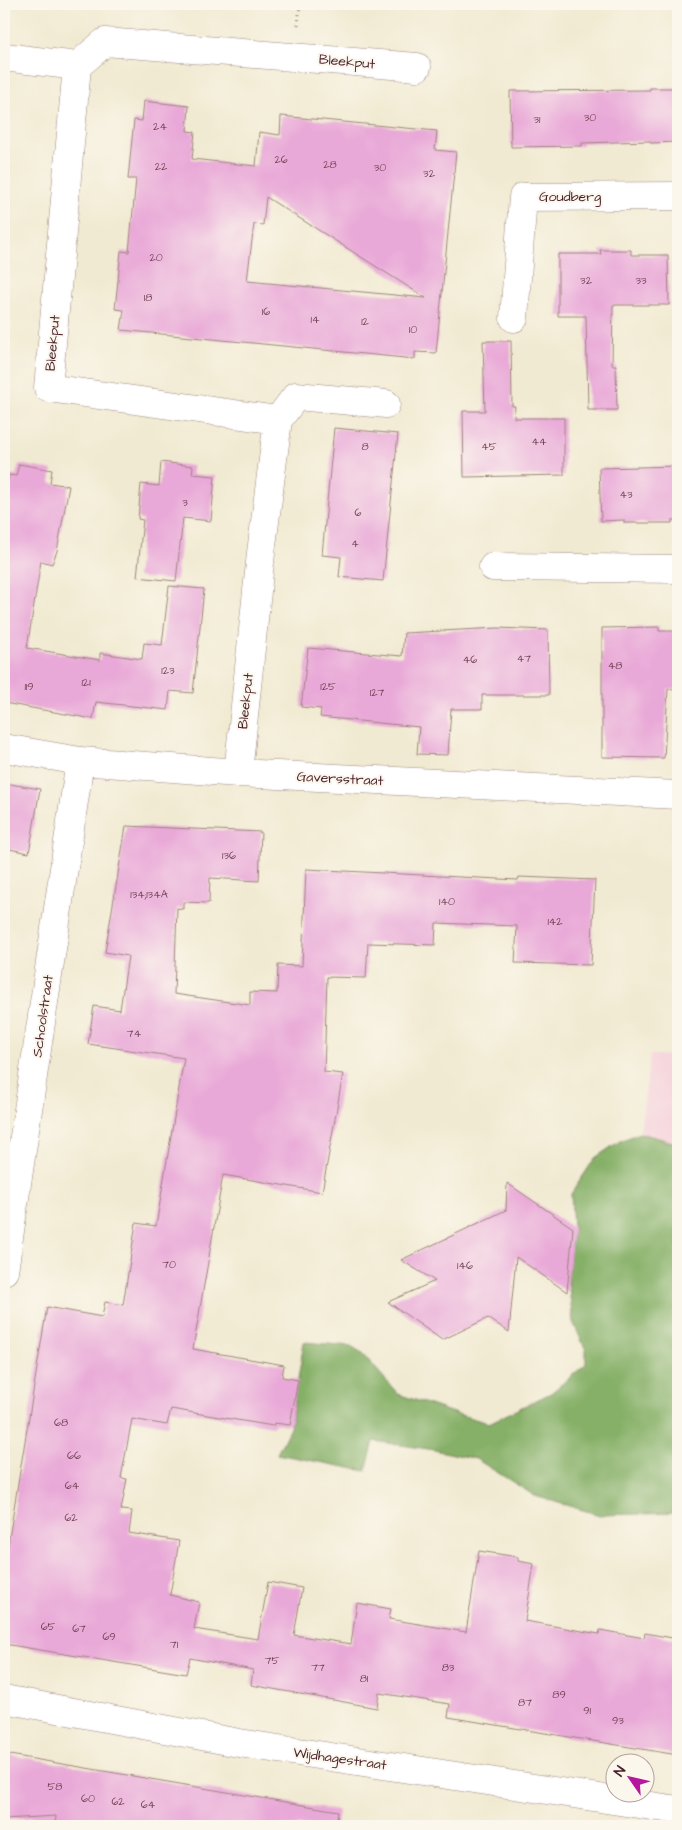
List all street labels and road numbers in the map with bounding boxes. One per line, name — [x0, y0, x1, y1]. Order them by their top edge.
street label: Bleekput — [318, 50, 376, 74]
street label: Goudberg — [539, 187, 601, 207]
street label: Bleekput — [41, 314, 65, 372]
street label: Bleekput — [233, 672, 259, 730]
street label: Gaversstraat — [296, 767, 384, 791]
street label: Schoolstraat — [27, 973, 59, 1059]
street label: Wijdhagestraat — [292, 1743, 388, 1775]

